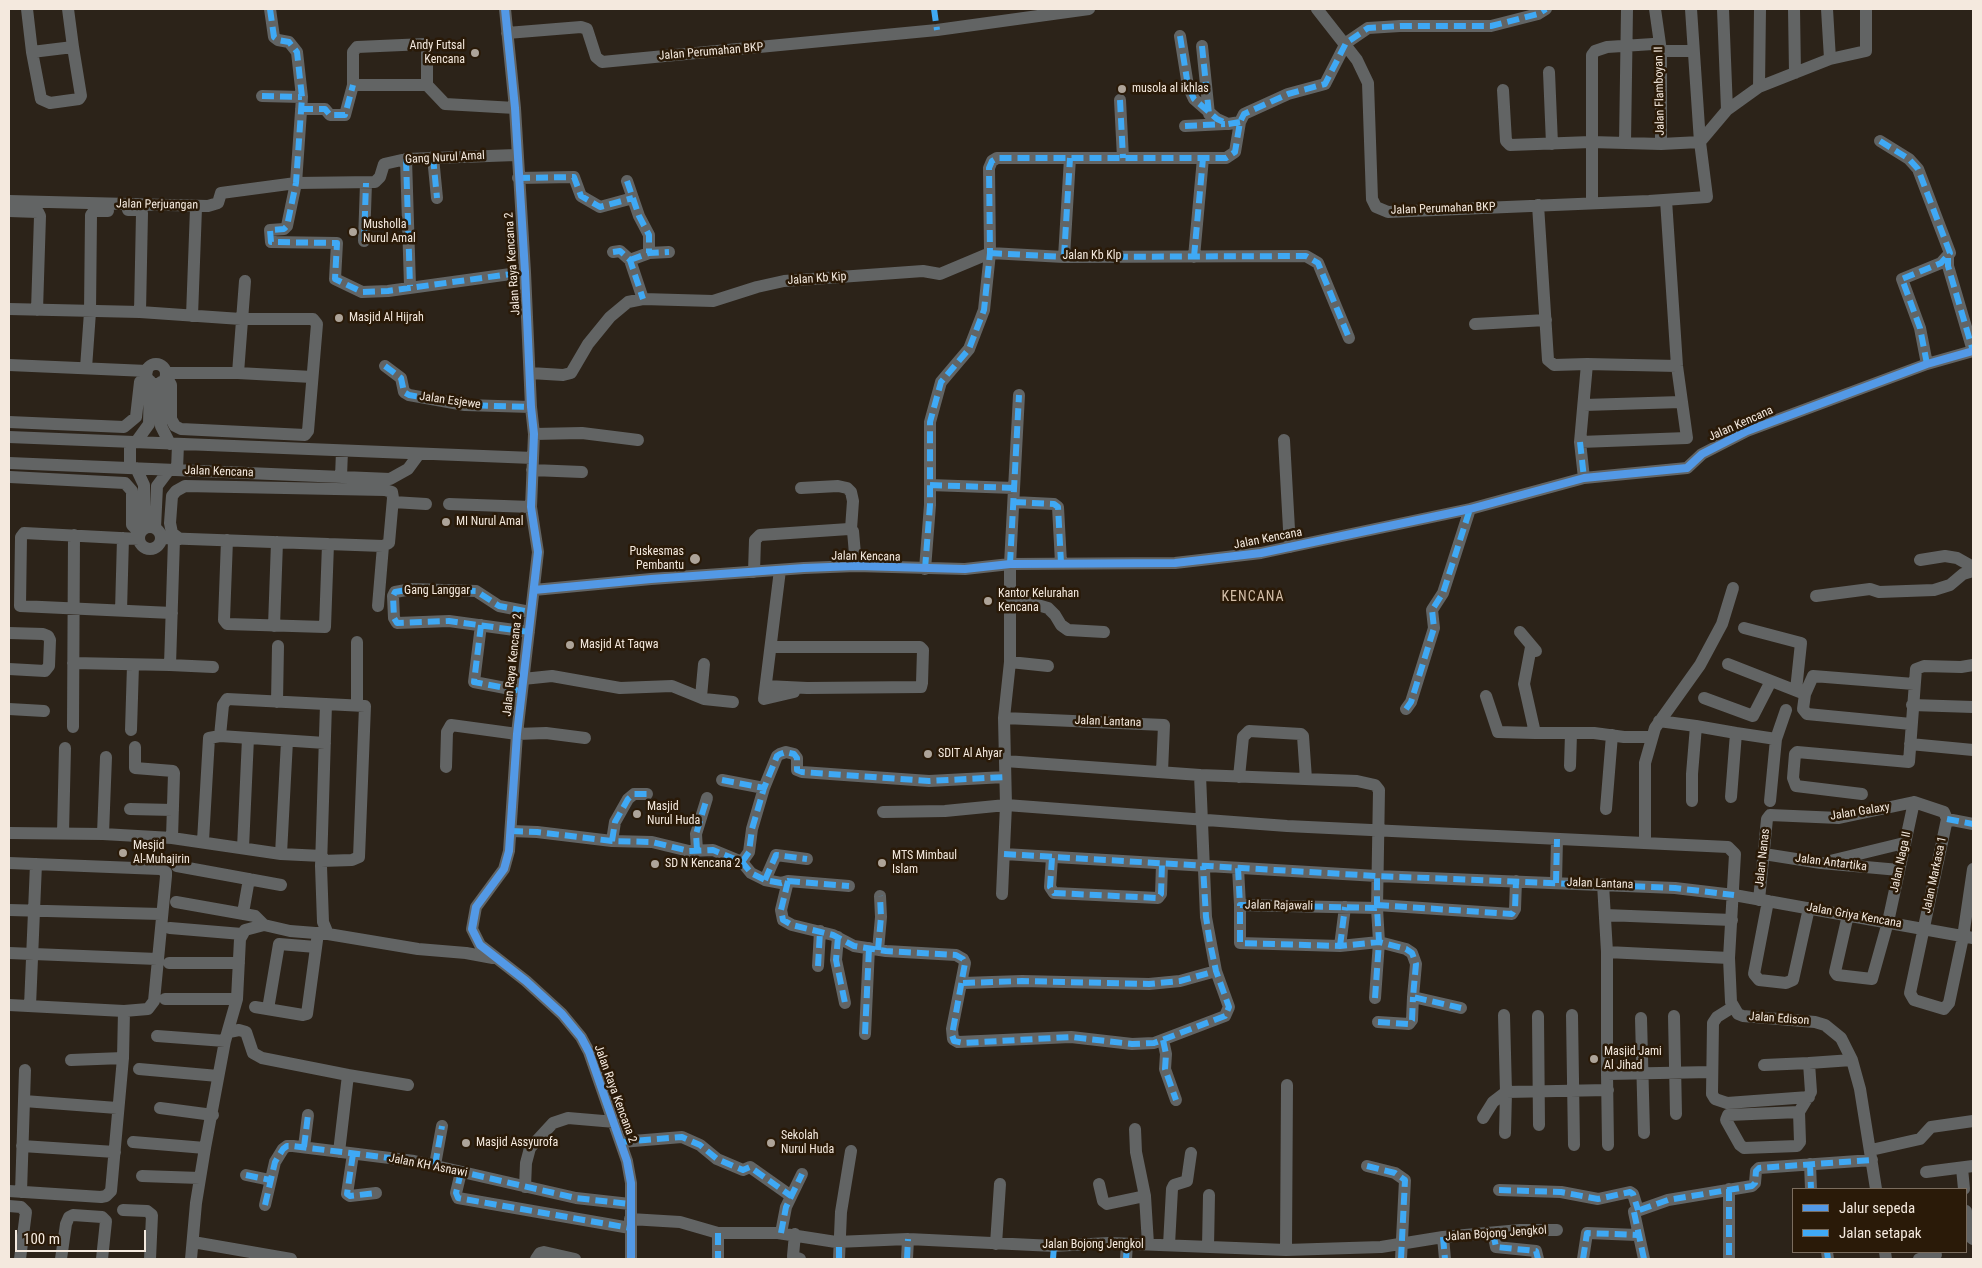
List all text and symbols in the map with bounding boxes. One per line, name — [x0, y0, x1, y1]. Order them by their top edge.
place label: Andy Futsal Kencana — [410, 39, 465, 67]
street label: Jalan Perumahan BKP — [658, 40, 764, 64]
street label: Jalan Flamboyan II — [1652, 46, 1668, 136]
marker: Andy Futsal Kencana — [469, 47, 481, 59]
place label: musola al ikhlas — [1132, 82, 1209, 96]
marker: musola al ikhlas — [1116, 83, 1128, 95]
street label: Gang Nurul Amal — [405, 149, 485, 167]
street label: Jalan Perjuangan — [116, 197, 198, 213]
street label: Jalan Perumahan BKP — [1390, 200, 1496, 218]
street label: Jalan Raya Kencana 2 — [502, 212, 524, 316]
place label: Musholla Nurul Amal — [363, 218, 416, 246]
marker: Musholla Nurul Amal — [347, 226, 359, 238]
street label: Jalan Kb Klp — [1062, 249, 1122, 263]
street label: Jalan Kb Kip — [787, 270, 847, 288]
place label: Masjid Al Hijrah — [349, 311, 424, 325]
marker: Masjid Al Hijrah — [333, 312, 345, 324]
street label: Jalan Esjewe — [418, 390, 482, 412]
street label: Jalan Kencana — [1706, 403, 1776, 445]
street label: Jalan Kencana — [184, 464, 254, 480]
place label: MI Nurul Amal — [456, 515, 523, 529]
marker: MI Nurul Amal — [440, 516, 452, 528]
street label: Jalan Kencana — [1233, 525, 1303, 553]
place label: Puskesmas Pembantu — [629, 545, 684, 573]
street label: Jalan Kencana — [831, 549, 901, 565]
marker: Puskesmas Pembantu — [688, 552, 702, 566]
street label: Gang Langgar — [404, 584, 470, 598]
place label: Kantor Kelurahan Kencana — [998, 587, 1079, 615]
district label: KENCANA — [1221, 589, 1285, 605]
marker: Kantor Kelurahan Kencana — [982, 595, 994, 607]
street label: Jalan Raya Kencana 2 — [500, 613, 526, 717]
place label: Masjid At Taqwa — [580, 638, 658, 652]
marker: Masjid At Taqwa — [564, 639, 576, 651]
street label: Jalan Lantana — [1074, 714, 1142, 730]
place label: SDIT Al Ahyar — [938, 747, 1002, 761]
marker: SDIT Al Ahyar — [922, 748, 934, 760]
place label: Masjid Nurul Huda — [647, 800, 700, 828]
street label: Jalan Galaxy — [1829, 800, 1891, 824]
marker: Masjid Nurul Huda — [631, 808, 643, 820]
street label: Jalan Nanas — [1753, 828, 1773, 888]
street label: Jalan Naga II — [1887, 830, 1915, 894]
street label: Jalan Markasa 1 — [1920, 835, 1950, 915]
place label: Mesjid Al-Muhajirin — [133, 839, 190, 867]
marker: Mesjid Al-Muhajirin — [117, 847, 129, 859]
place label: MTS Mimbaul Islam — [892, 849, 957, 877]
street label: Jalan Antartika — [1794, 851, 1868, 875]
place label: SD N Kencana 2 — [665, 857, 740, 871]
marker: MTS Mimbaul Islam — [876, 857, 888, 869]
marker: SD N Kencana 2 — [649, 858, 661, 870]
street label: Jalan Lantana — [1566, 876, 1634, 892]
street label: Jalan Rajawali — [1245, 898, 1313, 914]
street label: Jalan Griya Kencana — [1805, 901, 1903, 931]
street label: Jalan Edison — [1748, 1010, 1810, 1028]
street label: Jalan Raya Kencana 2 — [591, 1043, 639, 1145]
place label: Masjid Jami Al Jihad — [1604, 1045, 1662, 1073]
marker: Masjid Jami Al Jihad — [1588, 1053, 1600, 1065]
place label: Sekolah Nurul Huda — [781, 1129, 834, 1157]
place label: Masjid Assyurofa — [476, 1136, 558, 1150]
marker: Masjid Assyurofa — [460, 1137, 472, 1149]
marker: Sekolah Nurul Huda — [765, 1137, 777, 1149]
street label: Jalan KH Asnawi — [387, 1151, 469, 1181]
legend — [1792, 1188, 1967, 1253]
text: Jalur sepeda — [1839, 1199, 1915, 1217]
scale bar — [18, 1220, 149, 1252]
street label: Jalan Bojong Jengkol — [1445, 1223, 1547, 1245]
text: Jalan setapak — [1839, 1224, 1922, 1242]
text: 100 m — [23, 1230, 60, 1248]
street label: Jalan Bojong Jengkol — [1042, 1238, 1144, 1252]

